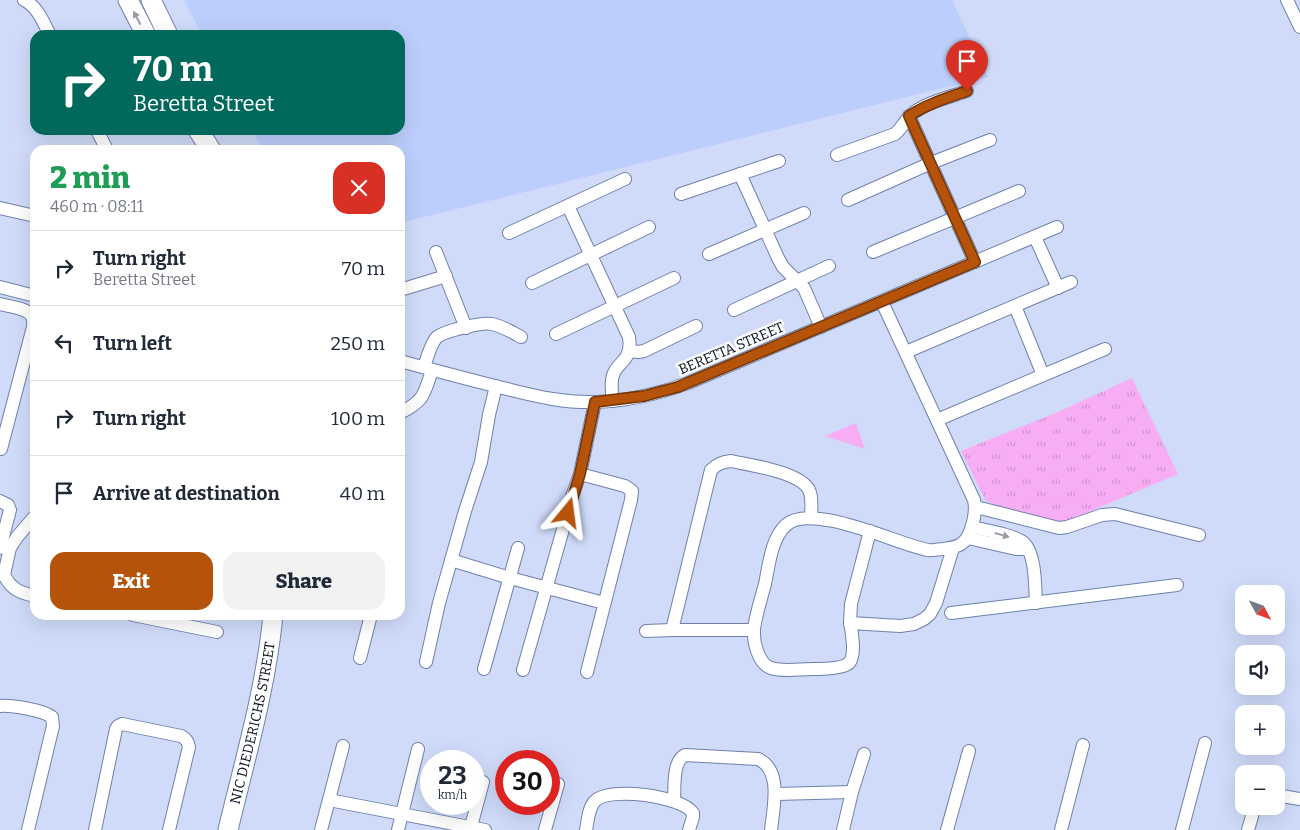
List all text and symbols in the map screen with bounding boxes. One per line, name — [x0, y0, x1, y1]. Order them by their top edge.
one-way arrow — [133, 10, 141, 25]
pin — [946, 40, 988, 91]
icon: arrive — [953, 47, 981, 75]
text: 70 m — [133, 48, 213, 90]
icon: right — [50, 50, 115, 115]
text: Beretta Street — [133, 90, 274, 117]
text: 2 min — [50, 160, 130, 196]
button: close — [333, 162, 385, 214]
text: 460 m · 08:11 — [50, 197, 143, 216]
text: Turn right — [93, 247, 186, 270]
icon: right — [50, 254, 78, 282]
text: 70 m — [342, 257, 385, 280]
text: Beretta Street — [93, 270, 196, 289]
street label: BERETTA STREET — [676, 319, 786, 378]
icon: left — [50, 329, 78, 357]
text: Turn left — [93, 332, 172, 355]
text: 250 m — [330, 332, 385, 355]
icon: right — [50, 404, 78, 432]
text: Turn right — [93, 407, 186, 430]
text: 100 m — [331, 407, 385, 430]
icon: arrive — [50, 479, 78, 507]
text: Arrive at destination — [93, 482, 280, 505]
text: 40 m — [340, 482, 385, 505]
position arrow — [541, 486, 593, 538]
one-way arrow — [994, 531, 1009, 539]
button: Exit — [50, 552, 213, 610]
button: Share — [223, 552, 385, 610]
north arrow — [1235, 585, 1285, 635]
map controls — [1235, 585, 1285, 815]
street label: NIC DIEDERICHS STREET — [227, 641, 279, 806]
button: sound — [1235, 645, 1285, 695]
button: + — [1235, 705, 1285, 755]
speed limit sign: 30 — [495, 750, 560, 815]
text: 23 — [438, 761, 467, 791]
button: − — [1235, 765, 1285, 815]
text: km/h — [438, 788, 467, 802]

